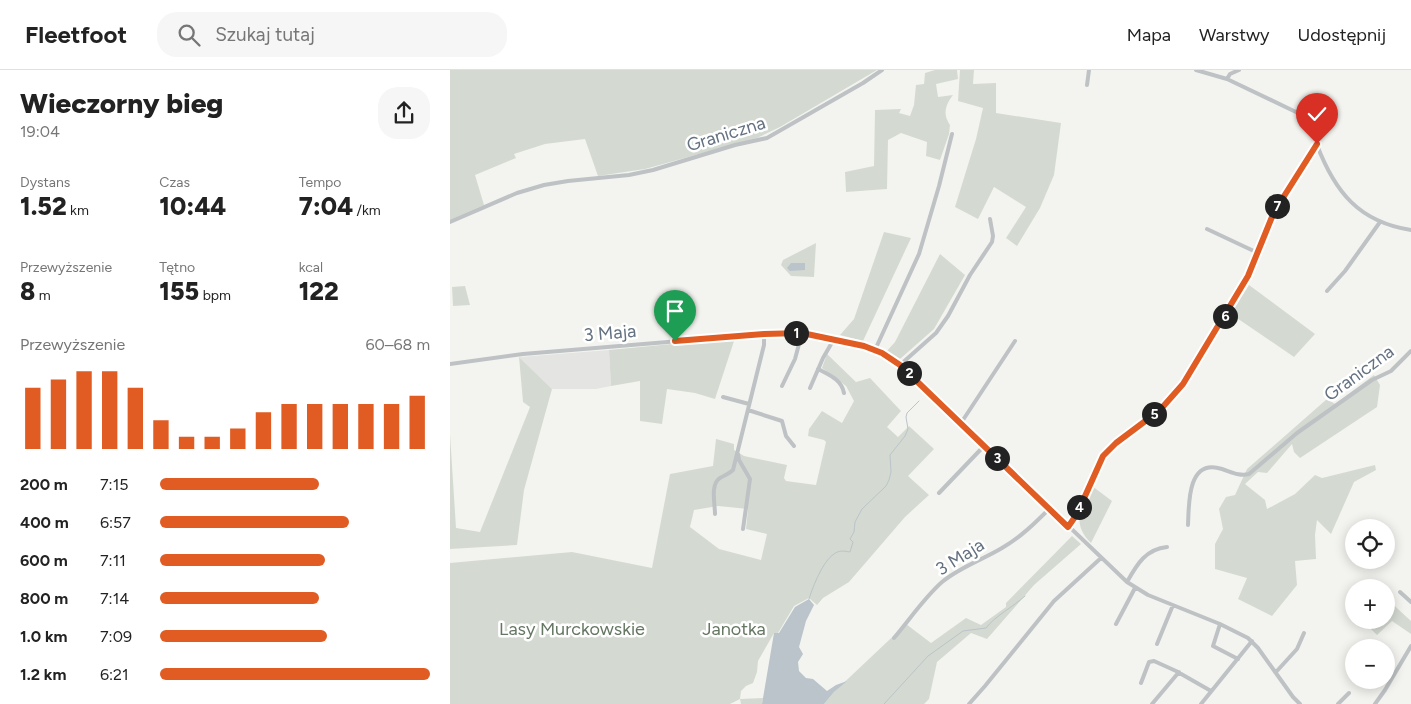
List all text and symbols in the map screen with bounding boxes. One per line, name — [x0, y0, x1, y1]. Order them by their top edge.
search box — [157, 12, 507, 57]
text: Fleetfoot — [25, 20, 127, 49]
icon: search — [175, 21, 203, 49]
text: Szukaj tutaj — [215, 23, 315, 46]
text: Mapa — [1127, 24, 1171, 46]
text: Warstwy — [1199, 24, 1270, 46]
text: Udostępnij — [1298, 24, 1386, 46]
text: Wieczorny bieg — [20, 86, 223, 120]
button: share — [378, 87, 430, 139]
pin — [1296, 93, 1338, 144]
icon: check — [1303, 100, 1331, 128]
street label: Graniczna — [684, 112, 768, 156]
text: 19:04 — [20, 122, 60, 141]
text: Dystans — [20, 174, 70, 191]
text: Czas — [159, 174, 190, 191]
text: Tempo — [299, 174, 341, 191]
text: 1.52 — [20, 191, 67, 221]
text: 10:44 — [159, 191, 226, 221]
text: 7:04 — [299, 191, 353, 221]
pin: 7 — [1264, 194, 1290, 218]
text: 7 — [1274, 198, 1281, 215]
text: km — [67, 202, 89, 219]
text: /km — [353, 202, 381, 219]
text: Przewyższenie — [20, 259, 112, 276]
text: Tętno — [159, 259, 195, 276]
text: kcal — [299, 259, 323, 276]
text: 8 — [20, 276, 35, 306]
text: 155 — [159, 276, 199, 306]
text: 122 — [299, 276, 339, 306]
text: m — [35, 287, 51, 304]
text: bpm — [199, 287, 231, 304]
pin — [654, 290, 696, 341]
icon: arrive — [661, 297, 689, 325]
pin: 6 — [1212, 304, 1238, 328]
text: 6 — [1221, 308, 1230, 325]
street label: 3 Maja — [583, 320, 637, 346]
pin: 1 — [784, 320, 808, 346]
text: 1 — [794, 325, 799, 342]
text: Przewyższenie — [20, 335, 125, 354]
text: 60–68 m — [365, 335, 430, 354]
street label: Graniczna — [1320, 340, 1398, 406]
pin: 2 — [896, 360, 922, 386]
text: 2 — [905, 365, 914, 382]
pin: 5 — [1142, 402, 1166, 426]
text: 5 — [1150, 406, 1159, 423]
pin: 3 — [984, 446, 1010, 470]
text: 3 — [994, 450, 1001, 467]
text: 200 m — [20, 475, 68, 494]
text: 7:15 — [100, 475, 128, 494]
pin: 4 — [1066, 494, 1092, 520]
text: 4 — [1075, 499, 1084, 516]
text: 400 m — [20, 513, 69, 532]
text: 6:57 — [100, 513, 131, 532]
map controls — [1345, 519, 1395, 689]
button: locate — [1345, 519, 1395, 569]
street label: 3 Maja — [932, 534, 988, 580]
text: 600 m — [20, 551, 68, 570]
text: 7:11 — [100, 551, 126, 570]
button: + — [1345, 579, 1395, 629]
text: 800 m — [20, 589, 68, 608]
text: 7:14 — [100, 589, 129, 608]
park label: Lasy Murckowskie — [499, 618, 645, 640]
park label: Janotka — [702, 618, 766, 640]
text: 1.0 km — [20, 627, 67, 646]
text: 7:09 — [100, 627, 132, 646]
button: − — [1345, 639, 1395, 689]
text: 1.2 km — [20, 665, 66, 684]
text: 6:21 — [100, 665, 129, 684]

